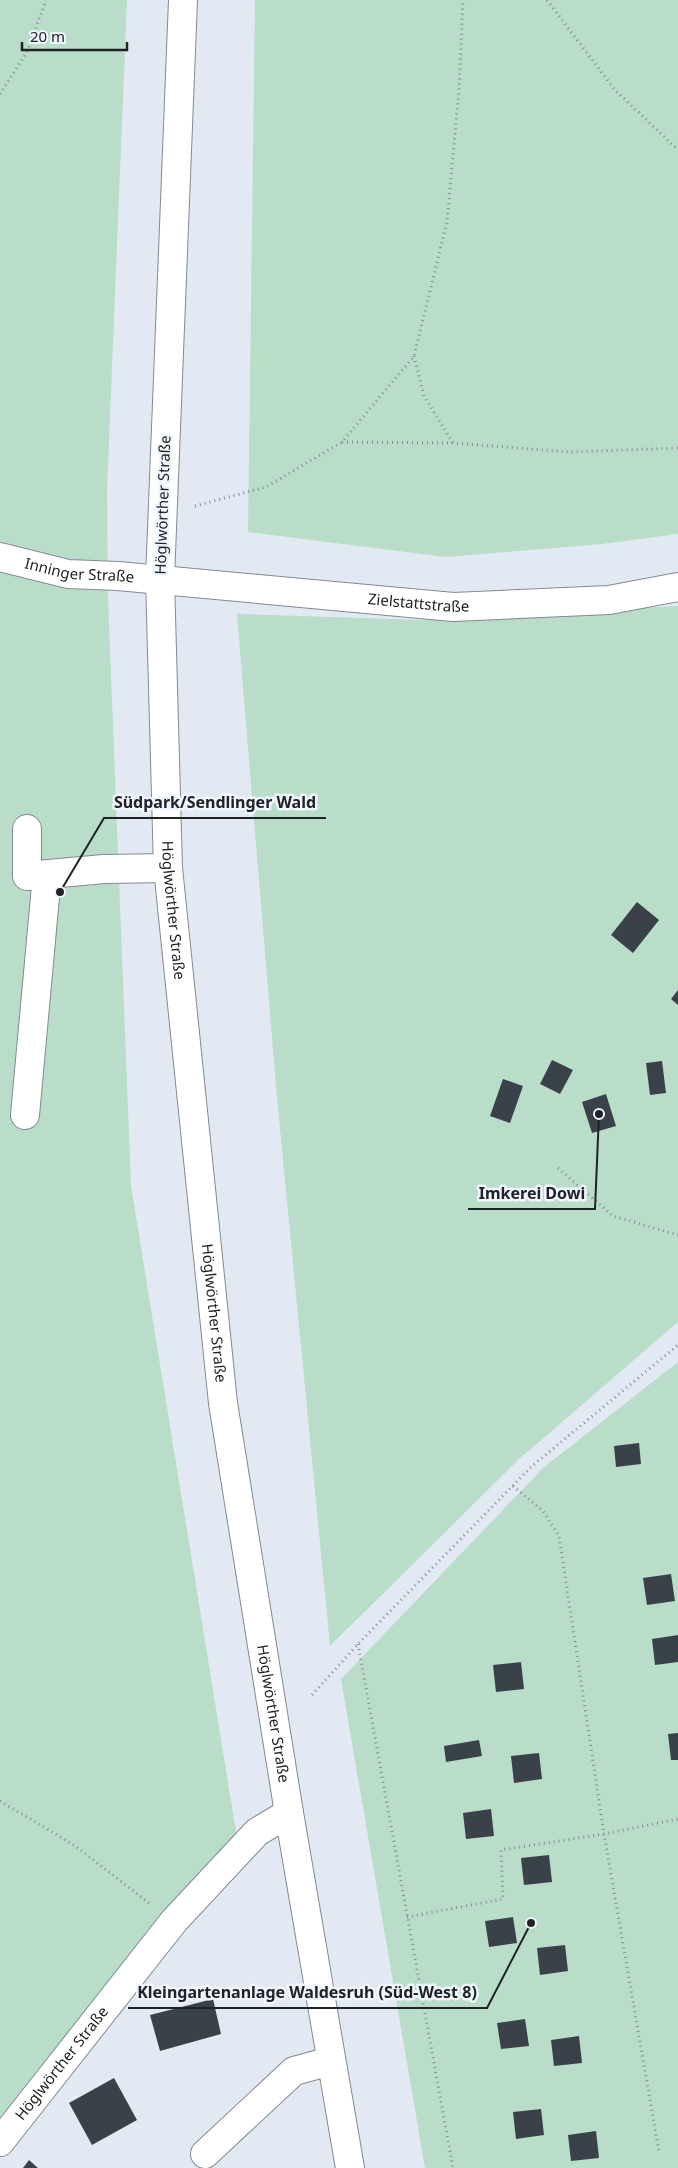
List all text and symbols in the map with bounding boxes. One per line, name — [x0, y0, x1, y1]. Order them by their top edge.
scale bar — [22, 20, 128, 52]
text: 20 m — [30, 26, 65, 46]
street label: Höglwörther Straße — [150, 435, 174, 575]
street label: Inninger Straße — [23, 553, 135, 586]
street label: Zielstattstraße — [367, 588, 470, 616]
callout: Südpark/Sendlinger Wald — [104, 787, 326, 818]
text: Südpark/Sendlinger Wald — [114, 791, 316, 813]
street label: Höglwörther Straße — [158, 840, 190, 981]
callout: Imkerei Dowi — [468, 1178, 595, 1209]
text: Imkerei Dowi — [479, 1182, 585, 1204]
street label: Höglwörther Straße — [198, 1243, 232, 1383]
street label: Höglwörther Straße — [253, 1643, 295, 1784]
callout: Kleingartenanlage Waldesruh (Süd-West 8) — [128, 1977, 487, 2008]
text: Kleingartenanlage Waldesruh (Süd-West 8) — [137, 1981, 477, 2003]
street label: Höglwörther Straße — [10, 2002, 112, 2124]

